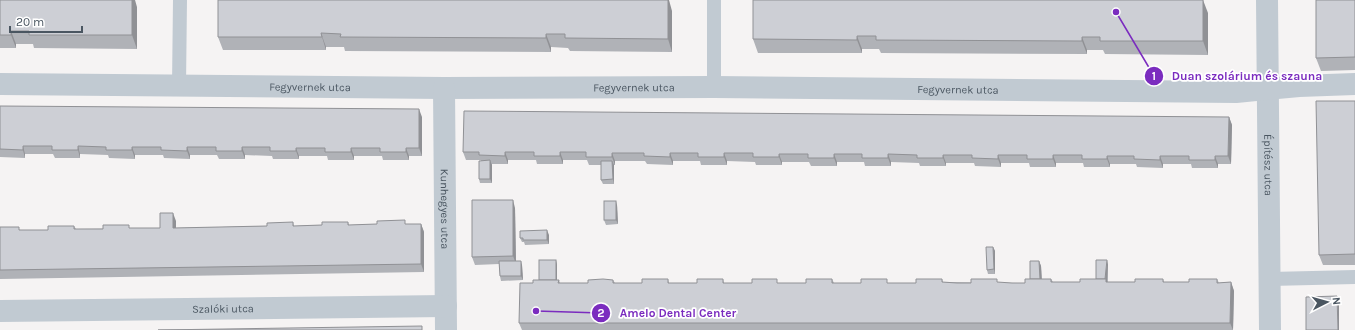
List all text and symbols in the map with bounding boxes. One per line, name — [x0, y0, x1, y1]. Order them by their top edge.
scale bar — [10, 8, 82, 34]
text: 20 m — [16, 15, 44, 29]
callout: Duan szolárium és szauna — [1144, 64, 1330, 88]
text: 1 — [1152, 69, 1156, 83]
text: Duan szolárium és szauna — [1172, 69, 1322, 83]
street label: Fegyvernek utca — [269, 80, 351, 94]
street label: Fegyvernek utca — [593, 81, 675, 94]
street label: Fegyvernek utca — [917, 83, 999, 97]
street label: Építész utca — [1261, 134, 1276, 196]
street label: Kunhegyes utca — [438, 169, 451, 249]
north arrow — [1307, 282, 1347, 322]
text: N — [1330, 296, 1343, 306]
callout: Amelo Dental Center — [591, 301, 744, 325]
street label: Szalóki utca — [192, 302, 254, 316]
text: 2 — [597, 306, 605, 320]
text: Amelo Dental Center — [620, 306, 737, 320]

